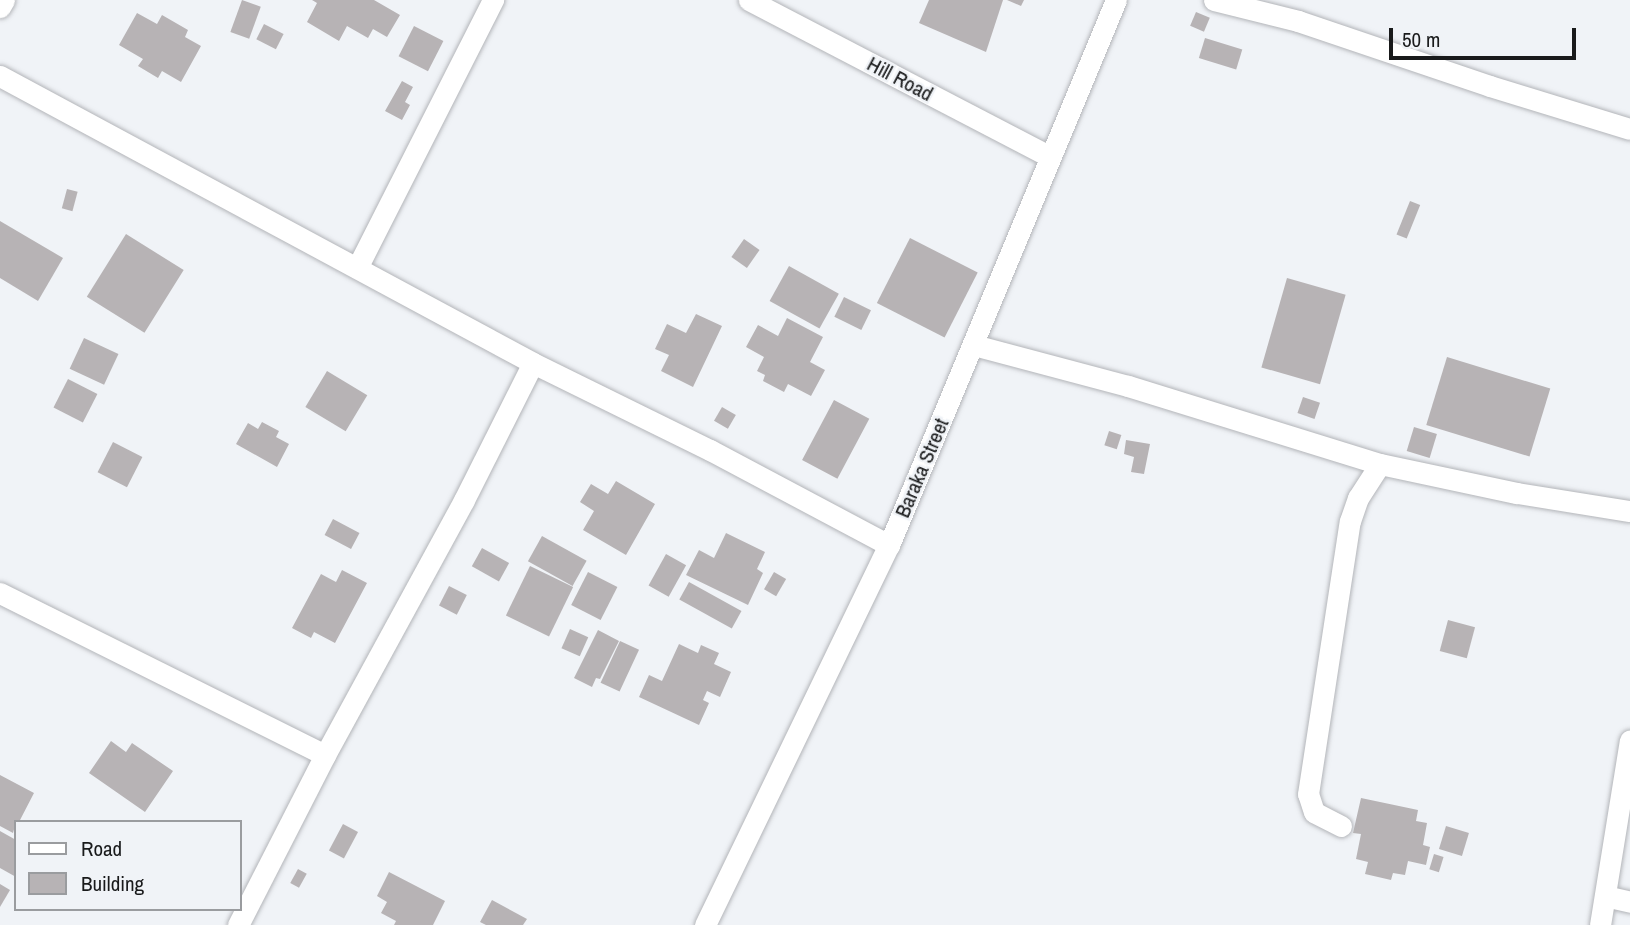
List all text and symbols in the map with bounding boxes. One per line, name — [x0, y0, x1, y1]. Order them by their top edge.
scale bar — [1392, 14, 1579, 58]
text: 50 m — [1402, 25, 1440, 54]
street label: Hill Road — [863, 51, 937, 107]
street label: Baraka Street — [890, 415, 954, 521]
legend — [14, 820, 242, 911]
text: Road — [81, 834, 122, 863]
text: Building — [81, 869, 144, 898]

